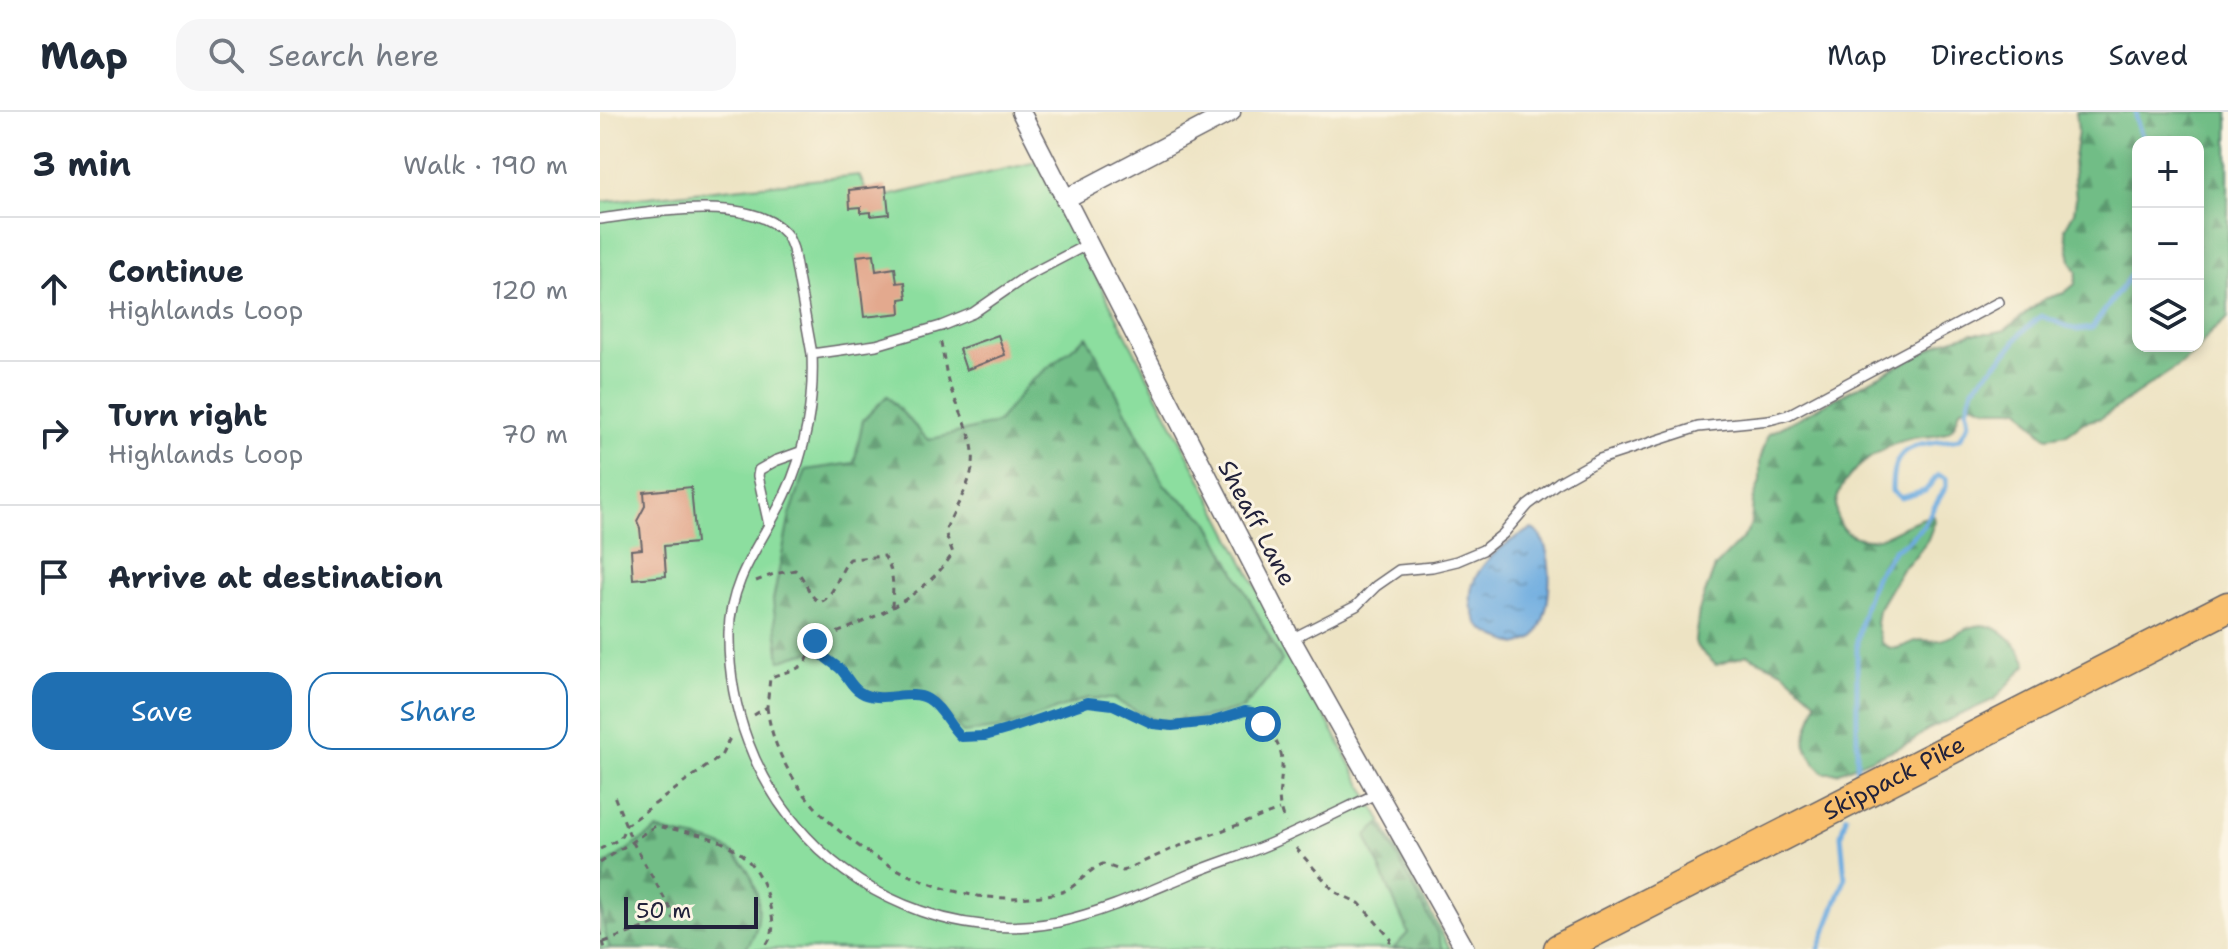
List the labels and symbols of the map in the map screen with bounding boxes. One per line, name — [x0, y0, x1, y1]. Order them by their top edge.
street label: Sheaff Lane — [1210, 455, 1304, 591]
route end — [797, 623, 833, 659]
route start — [1245, 706, 1281, 742]
street label: Skippack Pike — [1817, 728, 1970, 828]
scale bar — [624, 893, 758, 929]

